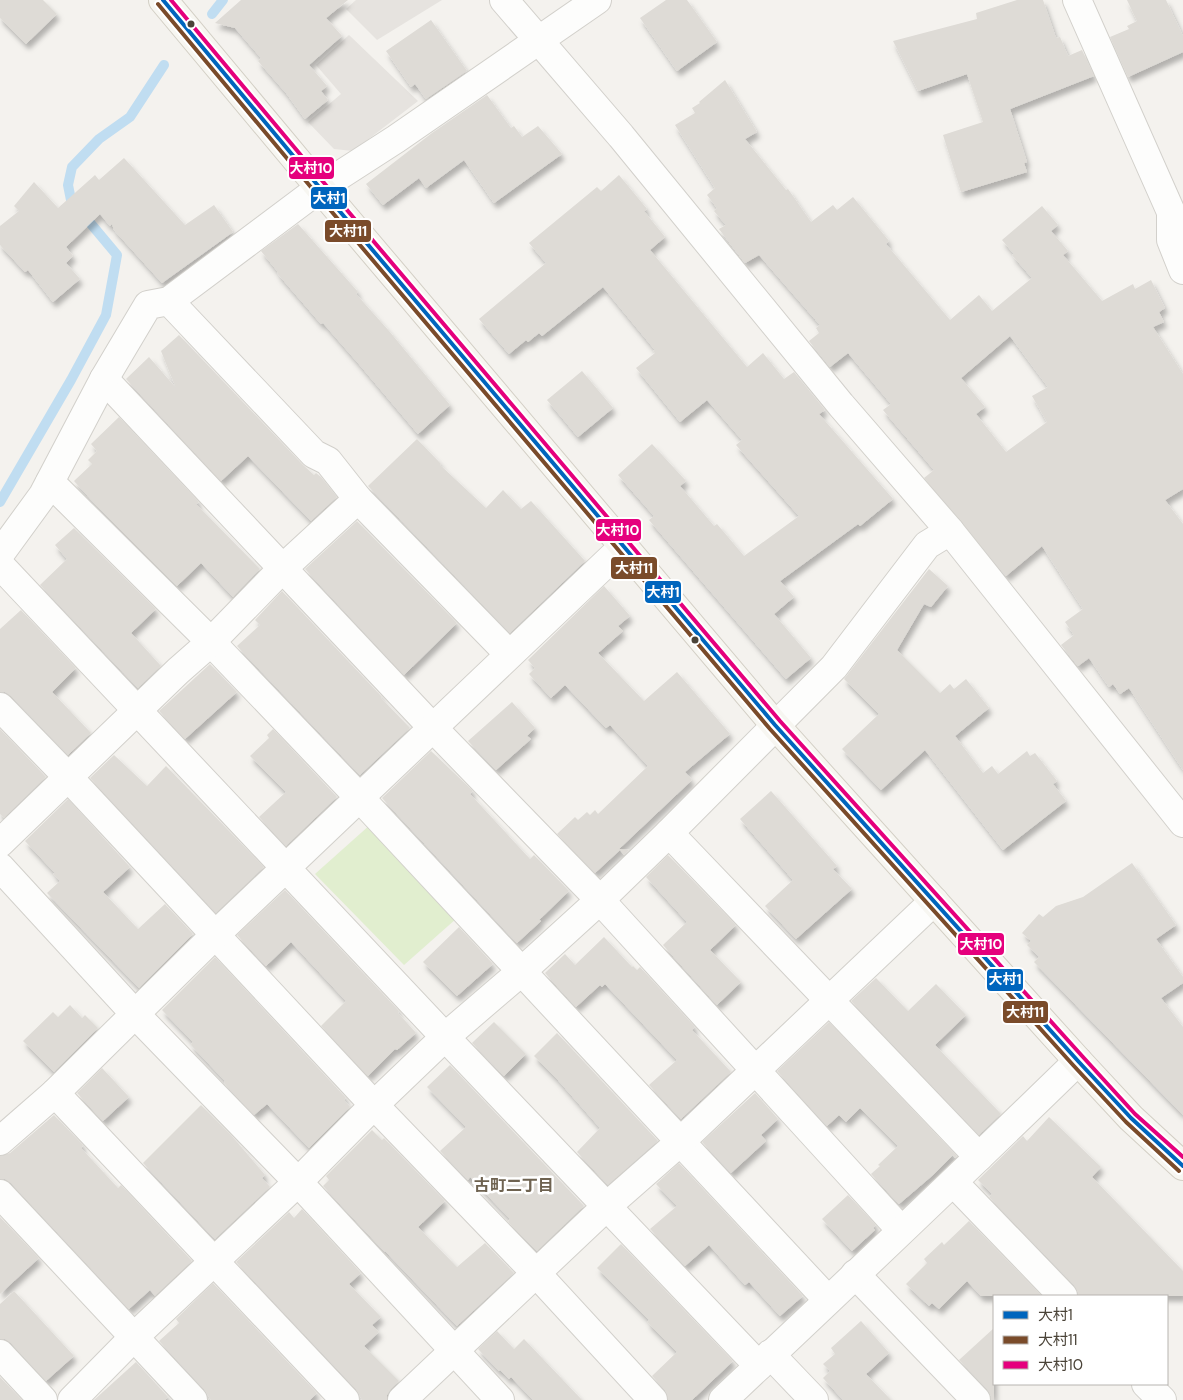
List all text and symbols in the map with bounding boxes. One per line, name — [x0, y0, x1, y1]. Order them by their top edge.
unlabelled marker — [186, 19, 196, 29]
line badge: 大村10 — [288, 156, 335, 180]
text: 大村10 — [290, 159, 333, 177]
line badge: 大村1 — [310, 186, 348, 210]
text: 大村1 — [312, 189, 346, 207]
line badge: 大村11 — [324, 219, 372, 243]
text: 大村11 — [329, 222, 367, 240]
line badge: 大村10 — [595, 518, 642, 542]
text: 大村10 — [597, 521, 640, 539]
line badge: 大村11 — [610, 556, 658, 580]
text: 大村11 — [615, 559, 653, 577]
line badge: 大村1 — [644, 580, 682, 604]
text: 大村1 — [646, 583, 680, 601]
unlabelled marker — [690, 635, 700, 645]
line badge: 大村10 — [957, 932, 1005, 956]
text: 大村10 — [960, 935, 1003, 953]
line badge: 大村1 — [986, 968, 1024, 992]
text: 大村1 — [988, 970, 1022, 988]
line badge: 大村11 — [1002, 1000, 1049, 1024]
text: 大村11 — [1006, 1003, 1044, 1021]
district label: 古町二丁目 — [474, 1175, 554, 1196]
legend — [993, 1295, 1168, 1385]
text: 大村1 — [1038, 1305, 1073, 1325]
text: 大村11 — [1038, 1330, 1077, 1350]
text: 大村10 — [1038, 1355, 1083, 1375]

